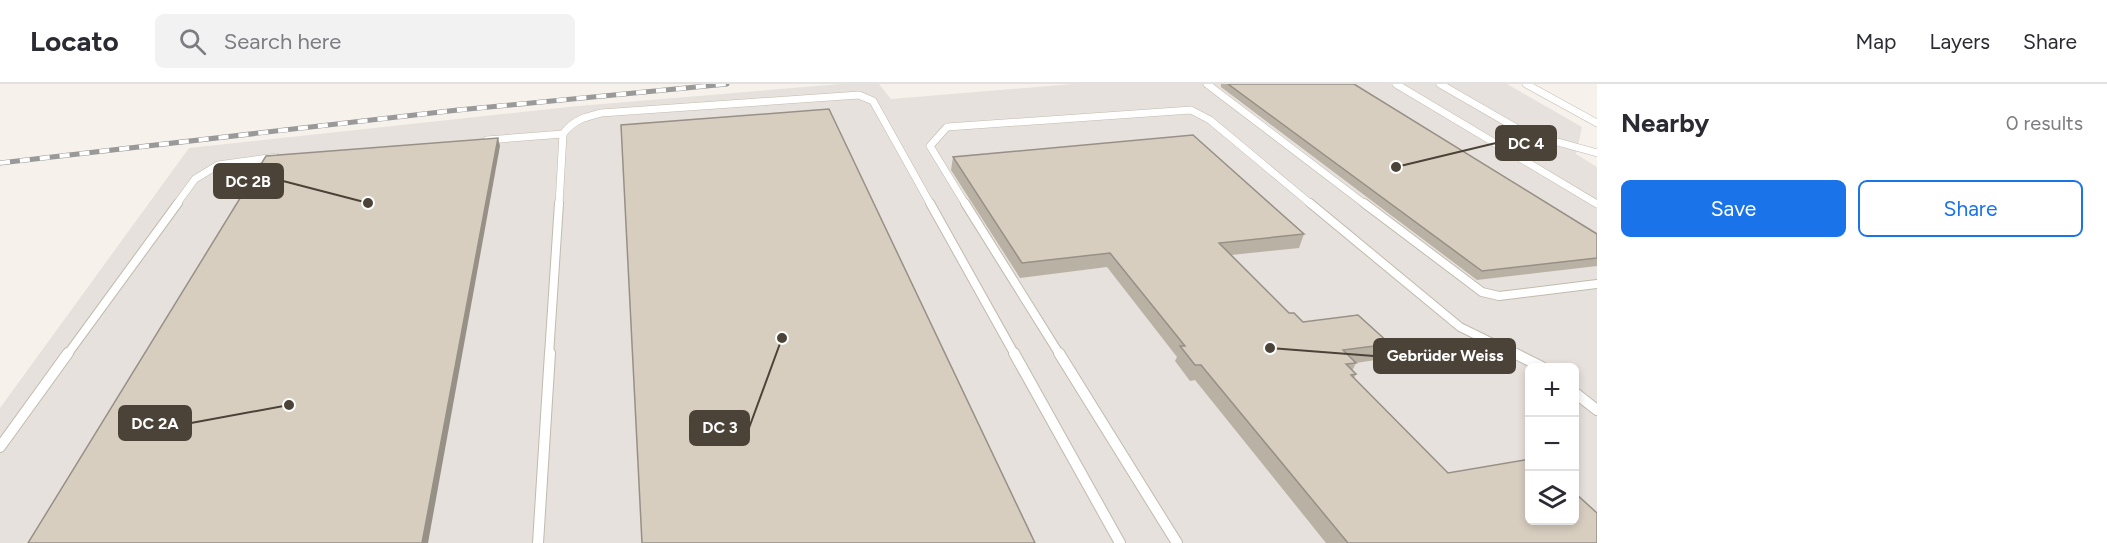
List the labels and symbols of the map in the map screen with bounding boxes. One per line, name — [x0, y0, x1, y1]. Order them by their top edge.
callout: DC 4 — [1496, 126, 1556, 160]
text: DC 4 — [1508, 134, 1544, 153]
callout: DC 2B — [214, 164, 283, 198]
text: DC 2B — [225, 172, 271, 191]
callout: Gebrüder Weiss — [1374, 339, 1515, 373]
text: Gebrüder Weiss — [1387, 346, 1504, 365]
callout: DC 2A — [119, 406, 191, 440]
callout: DC 3 — [690, 411, 749, 445]
text: DC 2A — [131, 414, 179, 433]
text: DC 3 — [702, 418, 738, 437]

